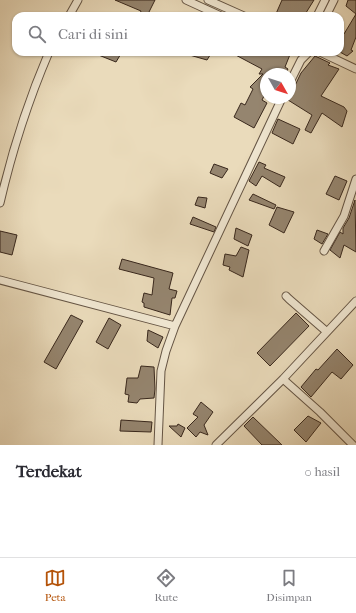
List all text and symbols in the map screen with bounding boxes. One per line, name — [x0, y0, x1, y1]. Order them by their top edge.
search box — [12, 12, 344, 56]
icon: search — [26, 23, 48, 45]
text: Cari di sini — [58, 25, 128, 43]
north arrow — [260, 68, 296, 104]
text: Terdekat — [16, 461, 82, 481]
text: 0 hasil — [304, 464, 340, 479]
tab: Peta — [44, 567, 66, 604]
tab: Rute — [155, 567, 178, 604]
tab: Disimpan — [266, 567, 312, 604]

